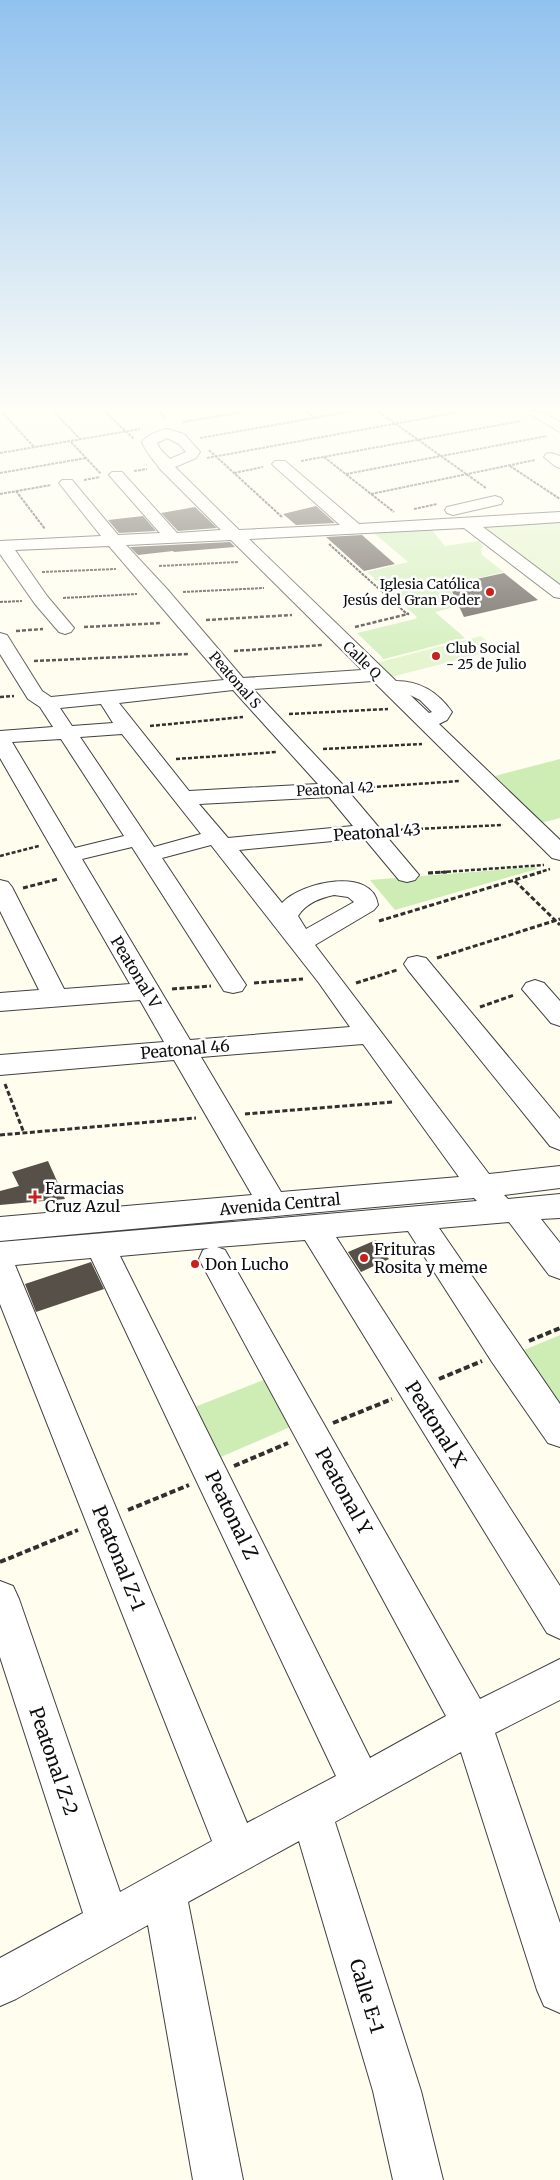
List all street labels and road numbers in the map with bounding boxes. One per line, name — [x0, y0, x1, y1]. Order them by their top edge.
street label: Calle Q — [339, 637, 386, 683]
street label: Peatonal S — [205, 648, 265, 712]
street label: Peatonal 42 — [296, 778, 374, 800]
street label: Peatonal 43 — [333, 819, 421, 845]
street label: Peatonal V — [107, 932, 166, 1012]
street label: Peatonal 46 — [140, 1035, 231, 1063]
street label: Avenida Central — [218, 1189, 341, 1219]
street label: Peatonal X — [400, 1377, 472, 1472]
street label: Peatonal Y — [310, 1443, 378, 1539]
street label: Peatonal Z — [200, 1467, 264, 1563]
street label: Peatonal Z-1 — [87, 1502, 151, 1614]
street label: Peatonal Z-2 — [24, 1704, 84, 1818]
street label: Calle E-1 — [344, 1956, 390, 2036]

